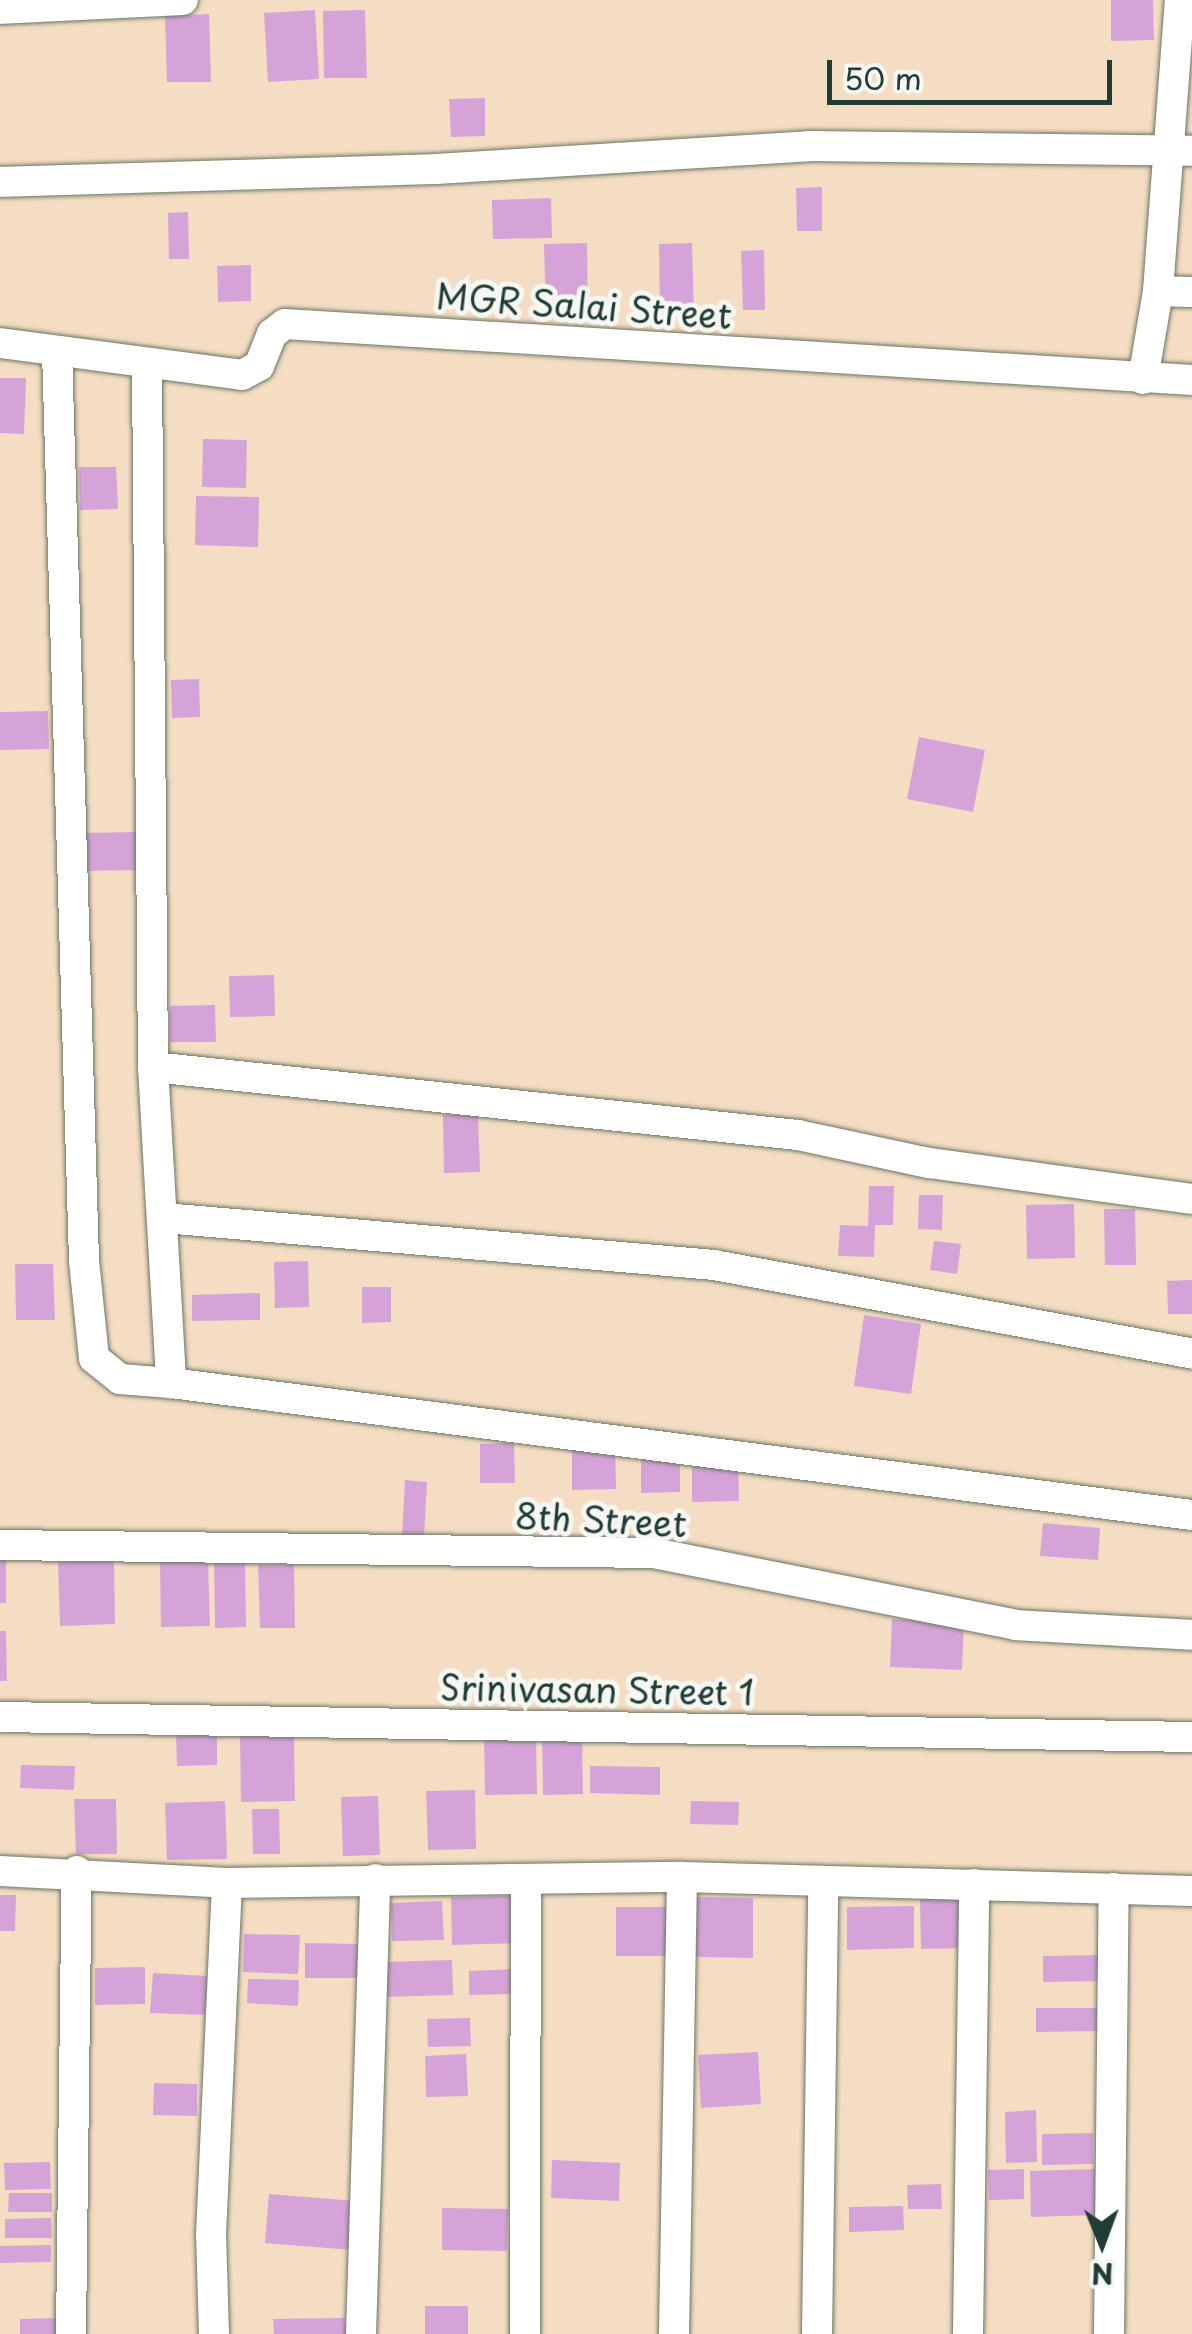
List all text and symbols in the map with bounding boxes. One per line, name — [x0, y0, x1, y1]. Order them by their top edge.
scale bar — [832, 40, 1117, 102]
text: 50 m — [844, 55, 922, 100]
street label: MGR Salai Street — [433, 274, 735, 336]
street label: 8th Street — [513, 1493, 689, 1545]
street label: Srinivasan Street 1 — [437, 1665, 757, 1713]
north arrow — [1052, 2194, 1152, 2294]
text: N — [1091, 2253, 1114, 2296]

